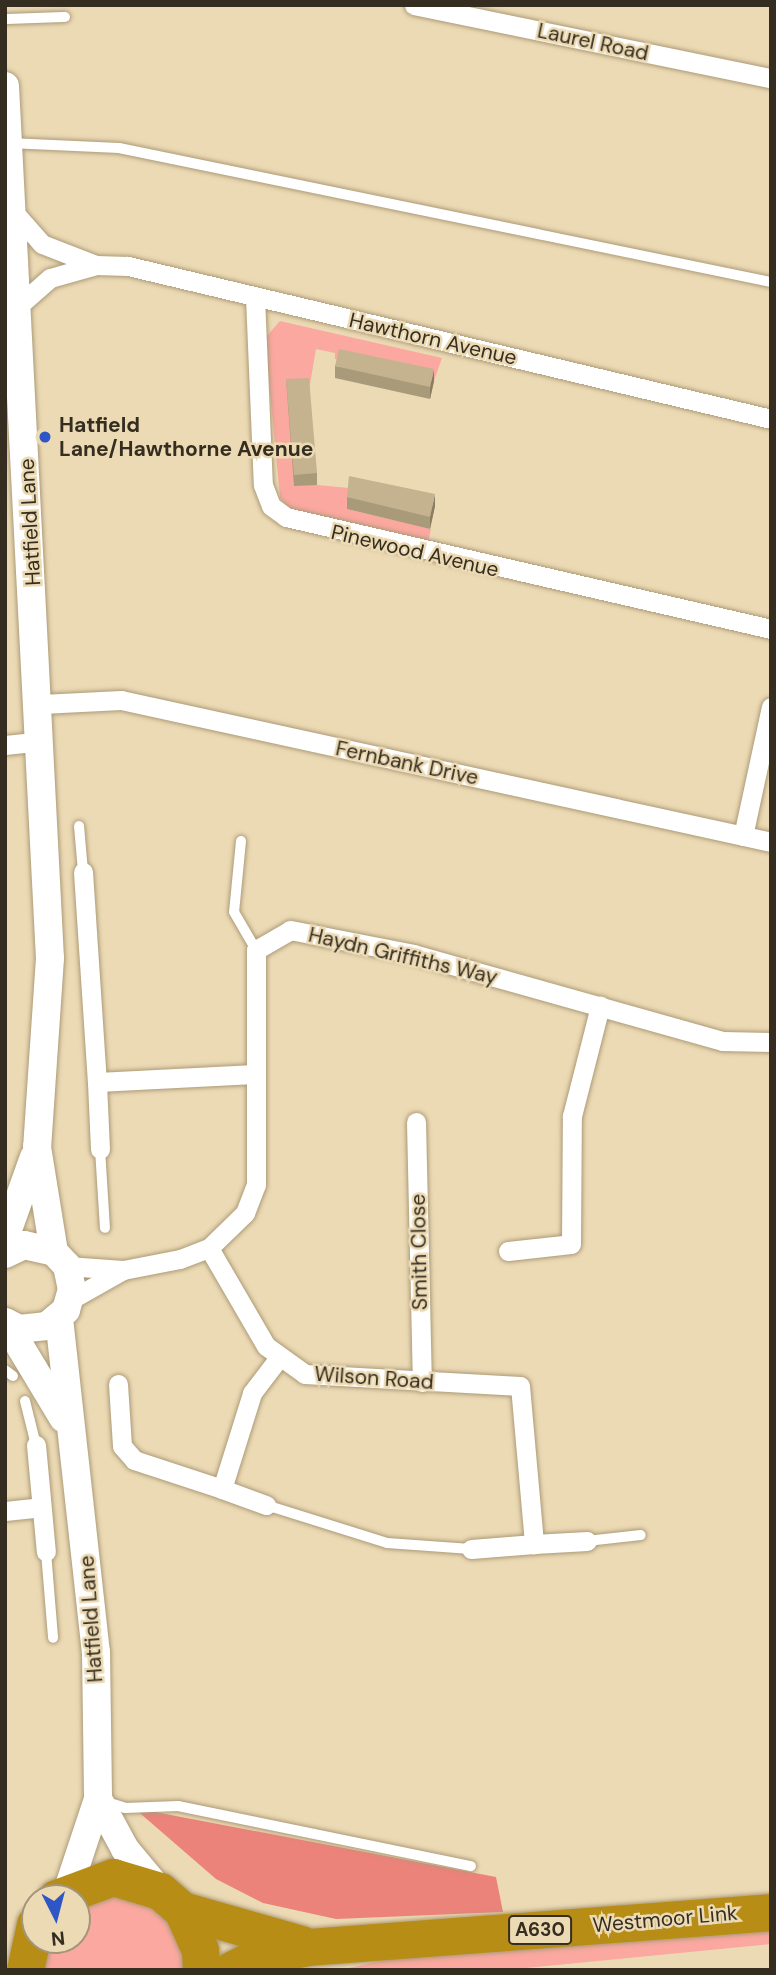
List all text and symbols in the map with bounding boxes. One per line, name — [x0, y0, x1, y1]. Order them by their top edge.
street label: Laurel Road — [535, 18, 651, 66]
street label: Hawthorn Avenue — [347, 307, 519, 371]
place label: Hatfield Lane/Hawthorne Avenue — [59, 412, 313, 462]
marker: Hatfield Lane/Hawthorne Avenue — [37, 429, 53, 445]
street label: Hatfield Lane — [14, 458, 46, 586]
street label: Pinewood Avenue — [329, 519, 501, 583]
street label: Fernbank Drive — [333, 736, 481, 790]
street label: Haydn Griffiths Way — [306, 922, 500, 990]
street label: Smith Close — [405, 1194, 433, 1310]
street label: Wilson Road — [313, 1361, 435, 1395]
street label: Hatfield Lane — [74, 1555, 108, 1683]
north arrow — [21, 1884, 91, 1954]
street label: Westmoor Link — [592, 1900, 738, 1938]
road number: A630 — [507, 1914, 573, 1946]
text: N — [50, 1925, 66, 1952]

